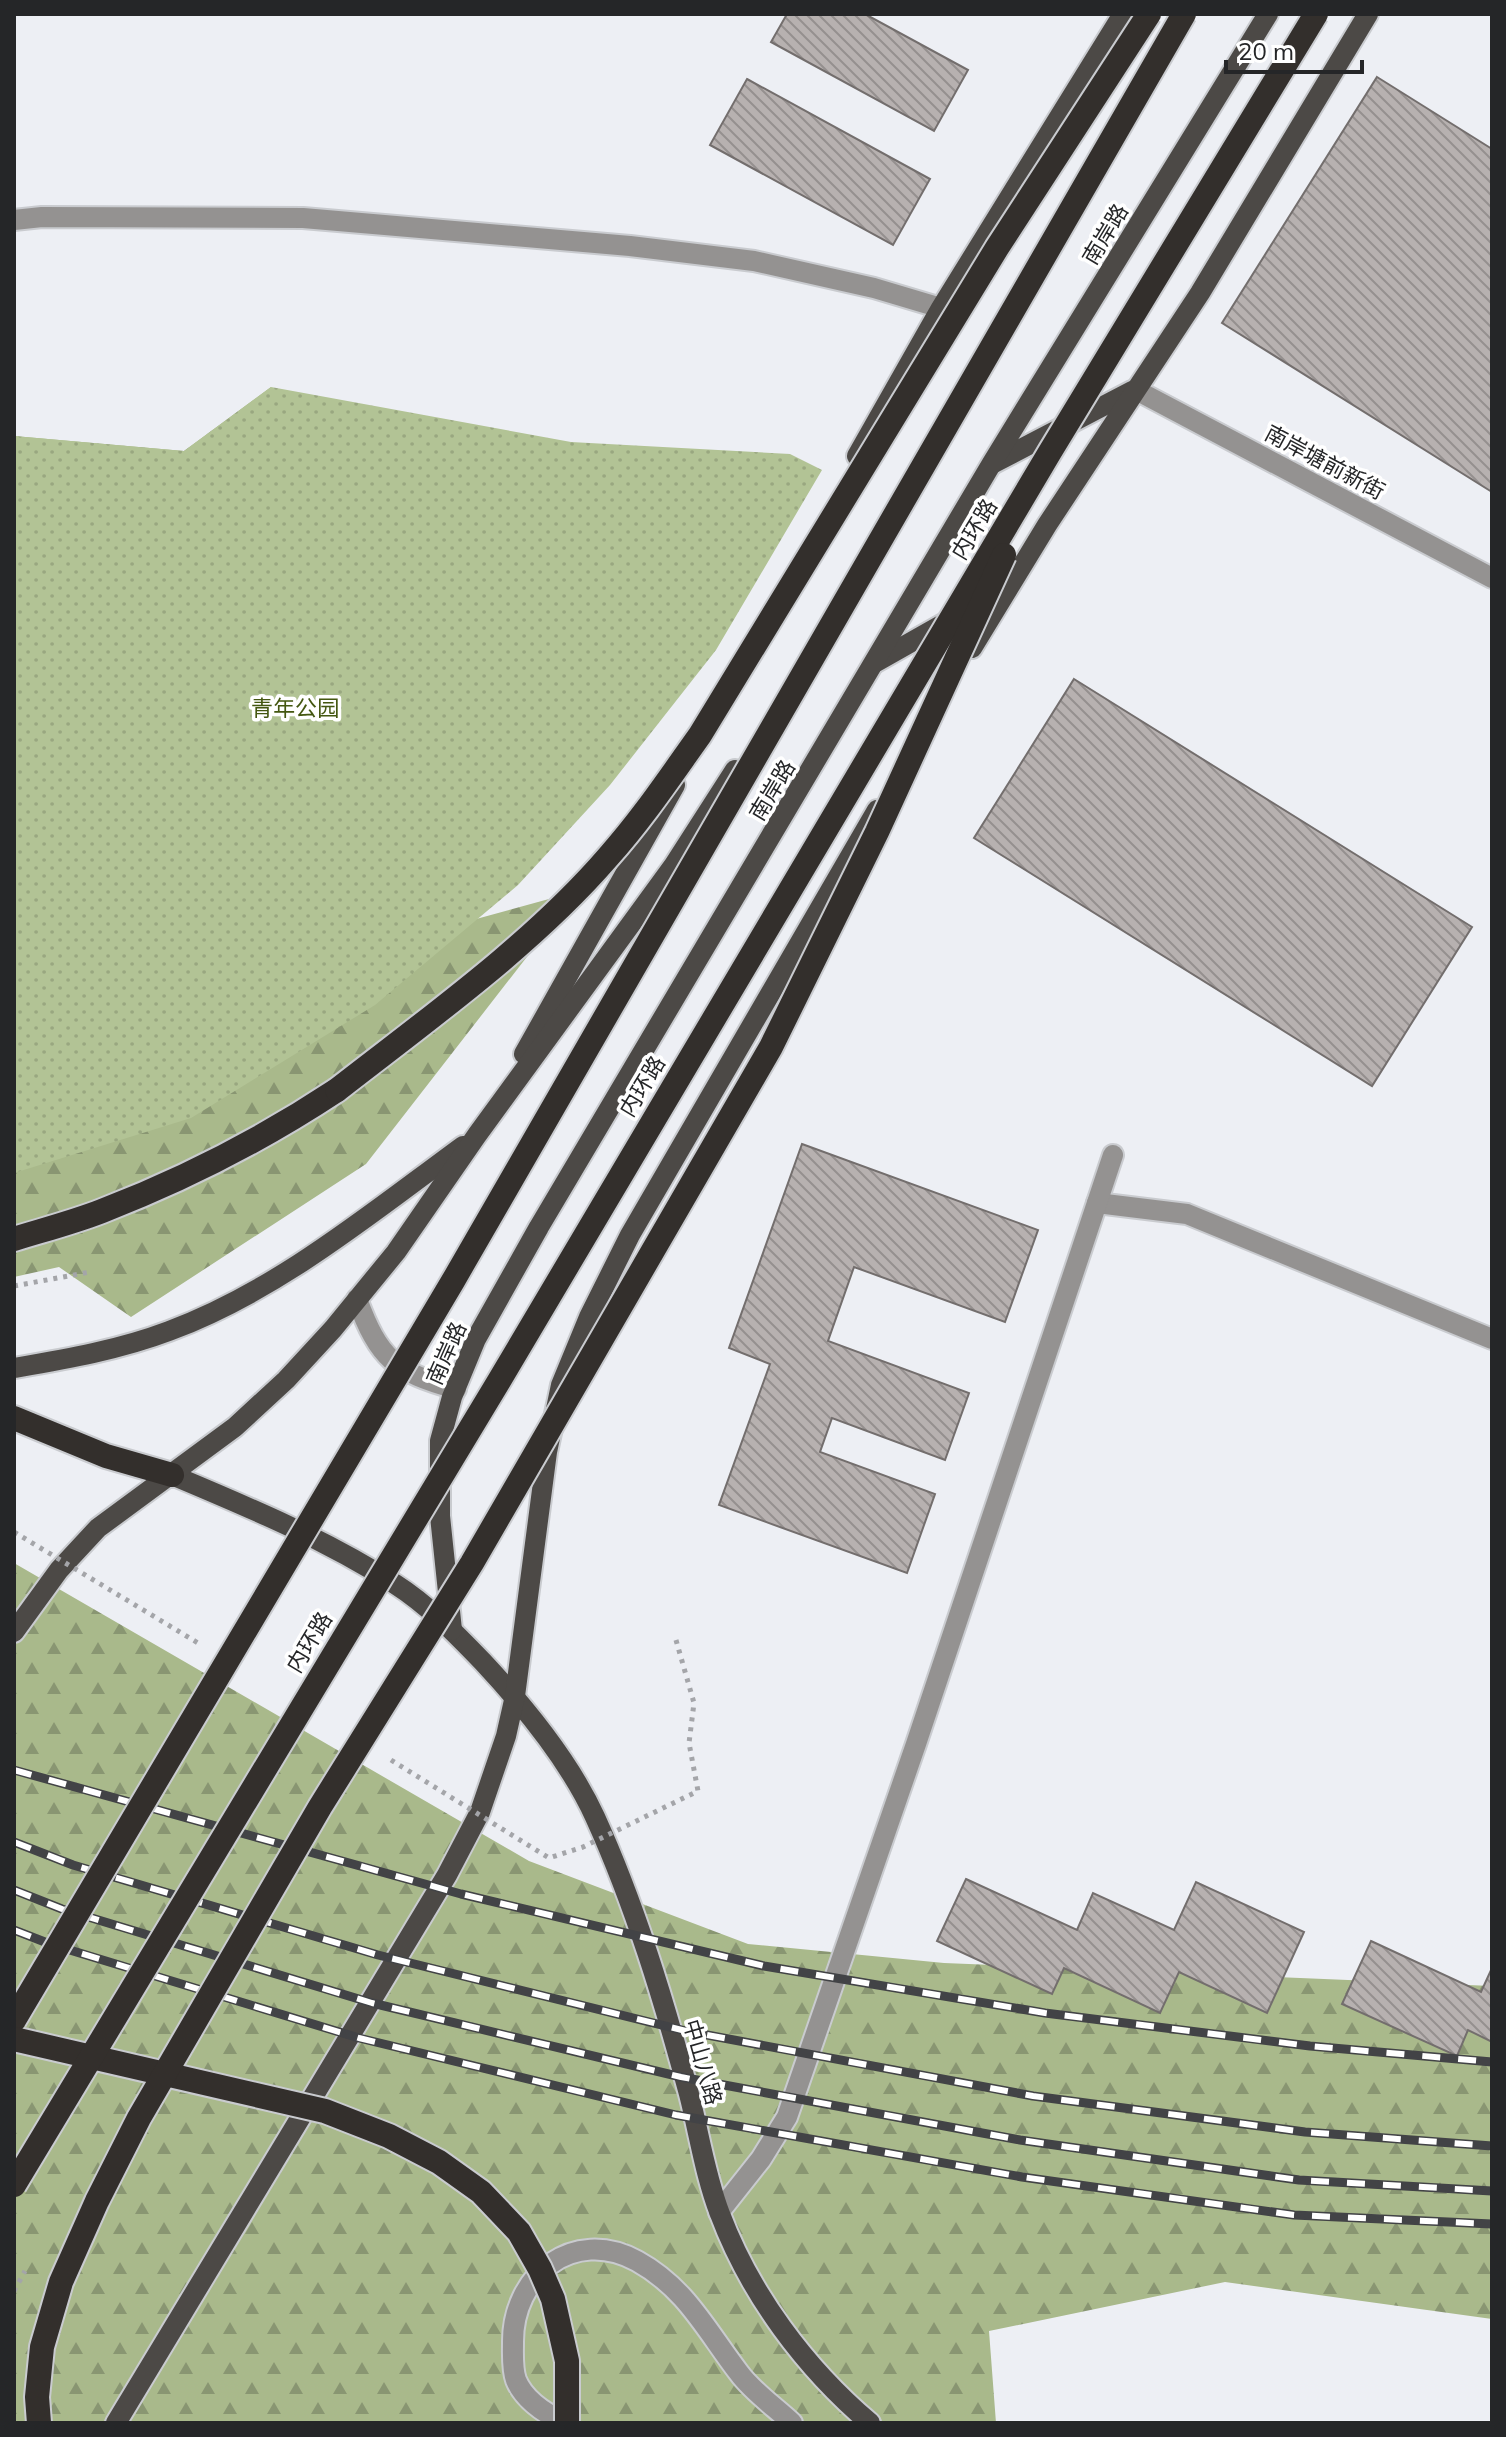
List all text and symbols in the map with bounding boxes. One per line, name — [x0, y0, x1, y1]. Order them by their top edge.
scale bar — [1226, 24, 1362, 74]
text: 20 m — [1238, 36, 1294, 66]
street label: 南岸路 — [1076, 198, 1134, 270]
street label: 南岸塘前新街 — [1260, 419, 1390, 505]
street label: 内环路 — [945, 493, 1003, 565]
park label: 青年公园 — [251, 694, 339, 722]
street label: 南岸路 — [743, 754, 801, 826]
street label: 内环路 — [613, 1050, 671, 1122]
street label: 南岸路 — [420, 1317, 472, 1389]
street label: 内环路 — [280, 1606, 338, 1678]
street label: 中山八路 — [677, 2016, 729, 2108]

